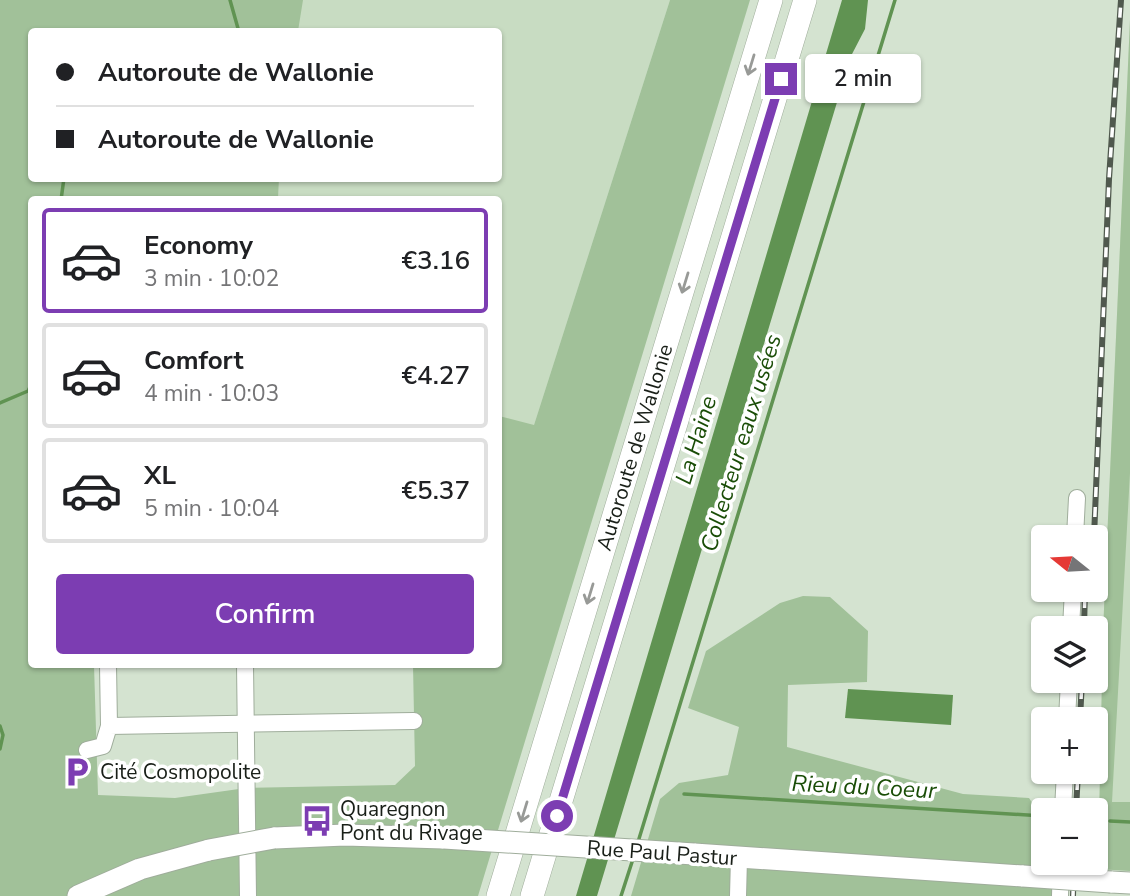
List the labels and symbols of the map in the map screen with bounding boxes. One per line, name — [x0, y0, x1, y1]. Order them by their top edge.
one-way arrow — [743, 54, 756, 76]
callout: 2 min — [806, 55, 921, 104]
route end — [765, 63, 797, 95]
one-way arrow — [677, 272, 690, 294]
water label: Collecteur eaux usées — [693, 330, 789, 556]
street label: Autoroute de Wallonie — [590, 341, 679, 554]
water label: La Haine — [668, 392, 724, 488]
north arrow — [1031, 525, 1108, 602]
one-way arrow — [582, 583, 595, 605]
parking icon: Cité Cosmopolite — [60, 755, 94, 789]
place label: Cité Cosmopolite — [100, 758, 261, 786]
water label: Rieu du Coeur — [791, 768, 938, 806]
place label: Quaregnon Pont du Rivage — [340, 795, 483, 847]
route start — [541, 800, 573, 832]
one-way arrow — [516, 801, 529, 823]
bus stop icon: Quaregnon Pont du Rivage — [300, 804, 334, 838]
street label: Rue Paul Pastur — [586, 834, 738, 872]

